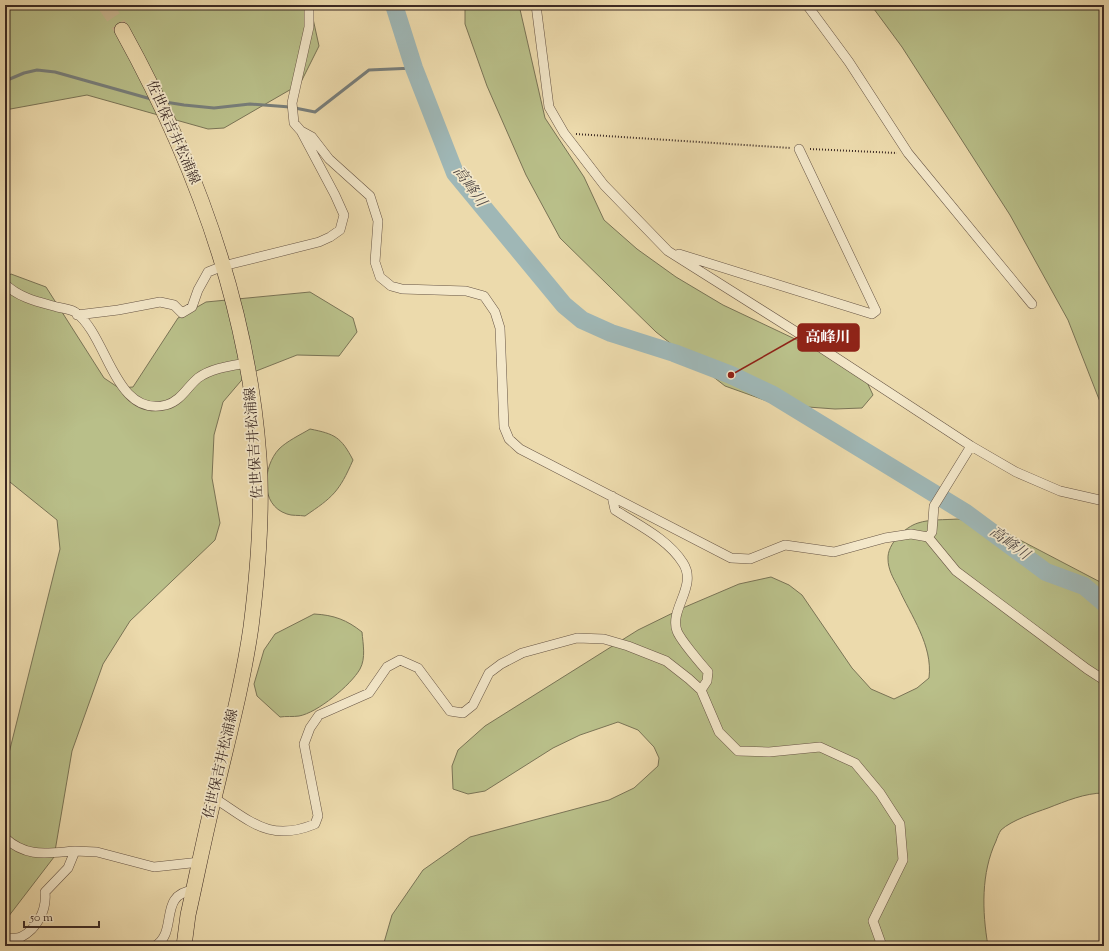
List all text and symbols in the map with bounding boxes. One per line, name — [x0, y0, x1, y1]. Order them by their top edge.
street label: 佐世保吉井松浦線 — [140, 78, 204, 188]
water label: 高峰川 — [447, 163, 492, 213]
callout: 高峰川 — [798, 324, 859, 351]
text: 高峰川 — [805, 328, 851, 349]
street label: 佐世保吉井松浦線 — [241, 386, 269, 500]
water label: 高峰川 — [985, 522, 1035, 567]
street label: 佐世保吉井松浦線 — [200, 707, 244, 821]
scale bar — [24, 903, 99, 929]
text: 50 m — [29, 909, 53, 927]

